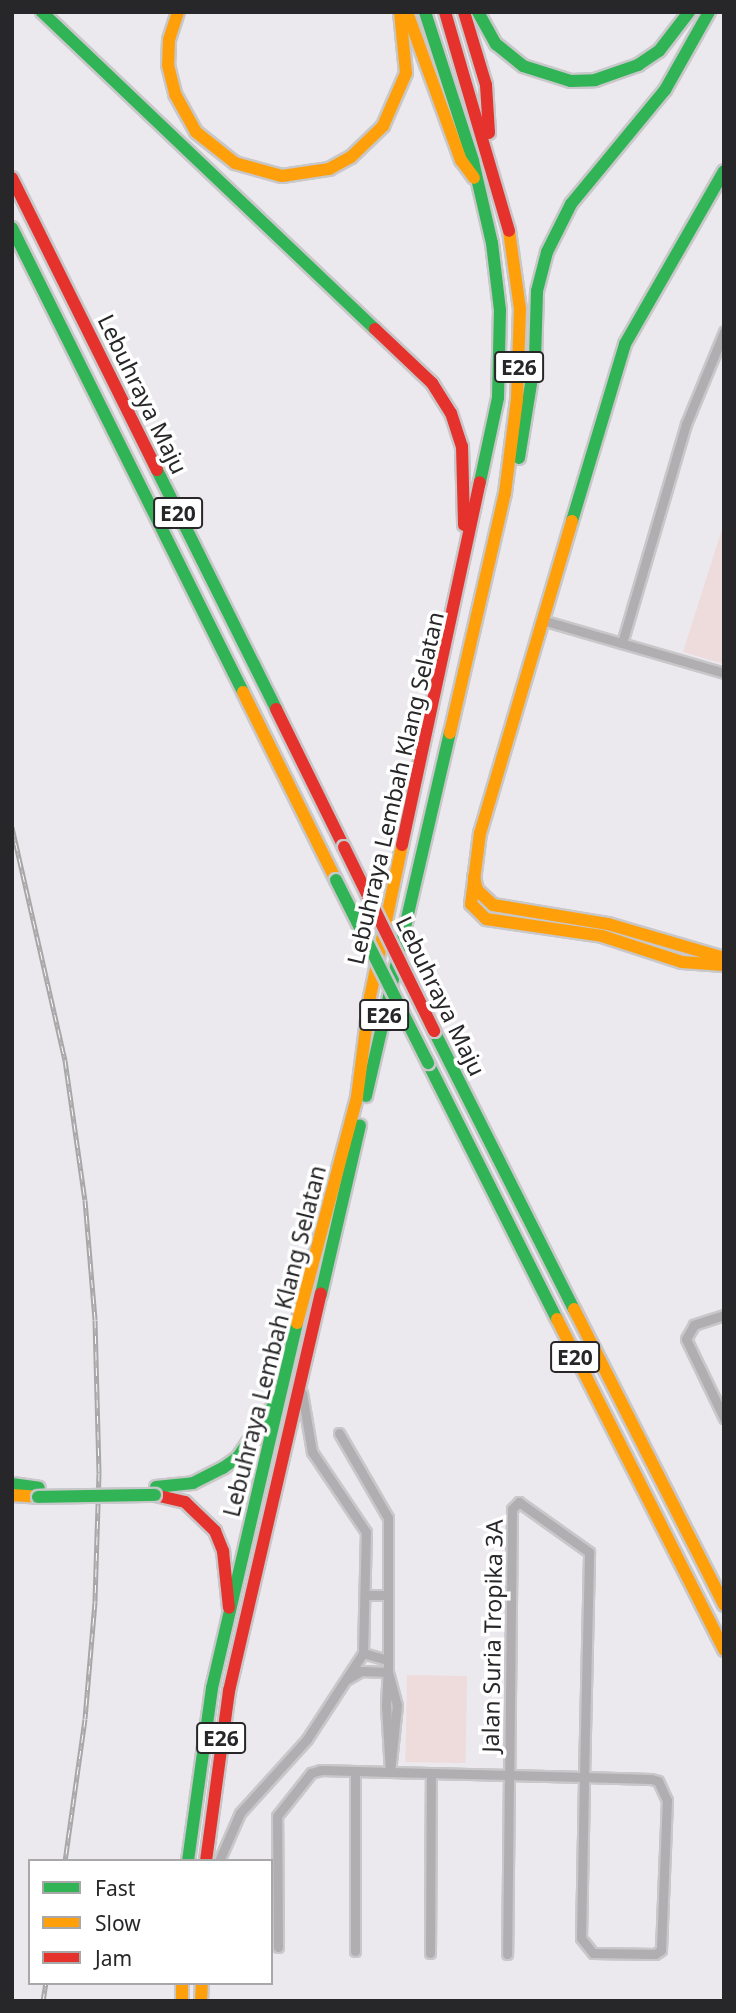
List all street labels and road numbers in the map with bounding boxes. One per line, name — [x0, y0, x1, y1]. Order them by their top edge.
street label: Lebuhraya Maju — [92, 310, 194, 478]
road number: E26 — [493, 350, 545, 384]
road number: E20 — [152, 496, 204, 530]
street label: Lebuhraya Lembah Klang Selatan — [341, 609, 449, 967]
street label: Lebuhraya Maju — [390, 912, 492, 1080]
road number: E26 — [358, 998, 410, 1032]
street label: Lebuhraya Lembah Klang Selatan — [217, 1162, 331, 1520]
road number: E20 — [549, 1340, 601, 1374]
street label: Jalan Suria Tropika 3A — [476, 1519, 508, 1753]
road number: E26 — [195, 1720, 247, 1756]

